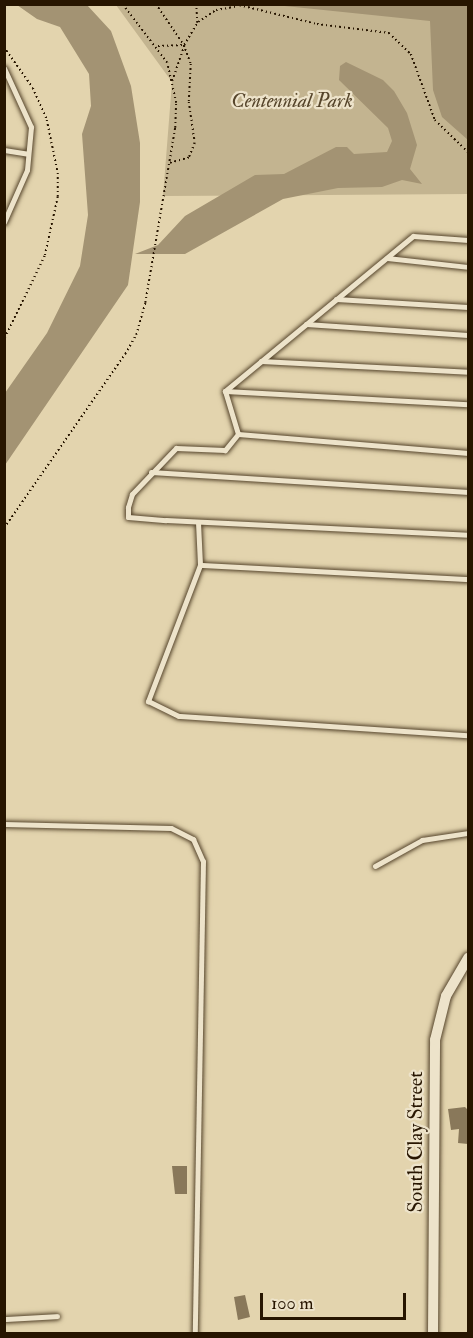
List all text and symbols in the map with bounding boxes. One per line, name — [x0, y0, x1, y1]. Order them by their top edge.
park label: Centennial Park — [231, 88, 353, 112]
street label: South Clay Street — [403, 1071, 427, 1213]
scale bar — [263, 1281, 408, 1319]
text: 100 m — [271, 1292, 314, 1315]

